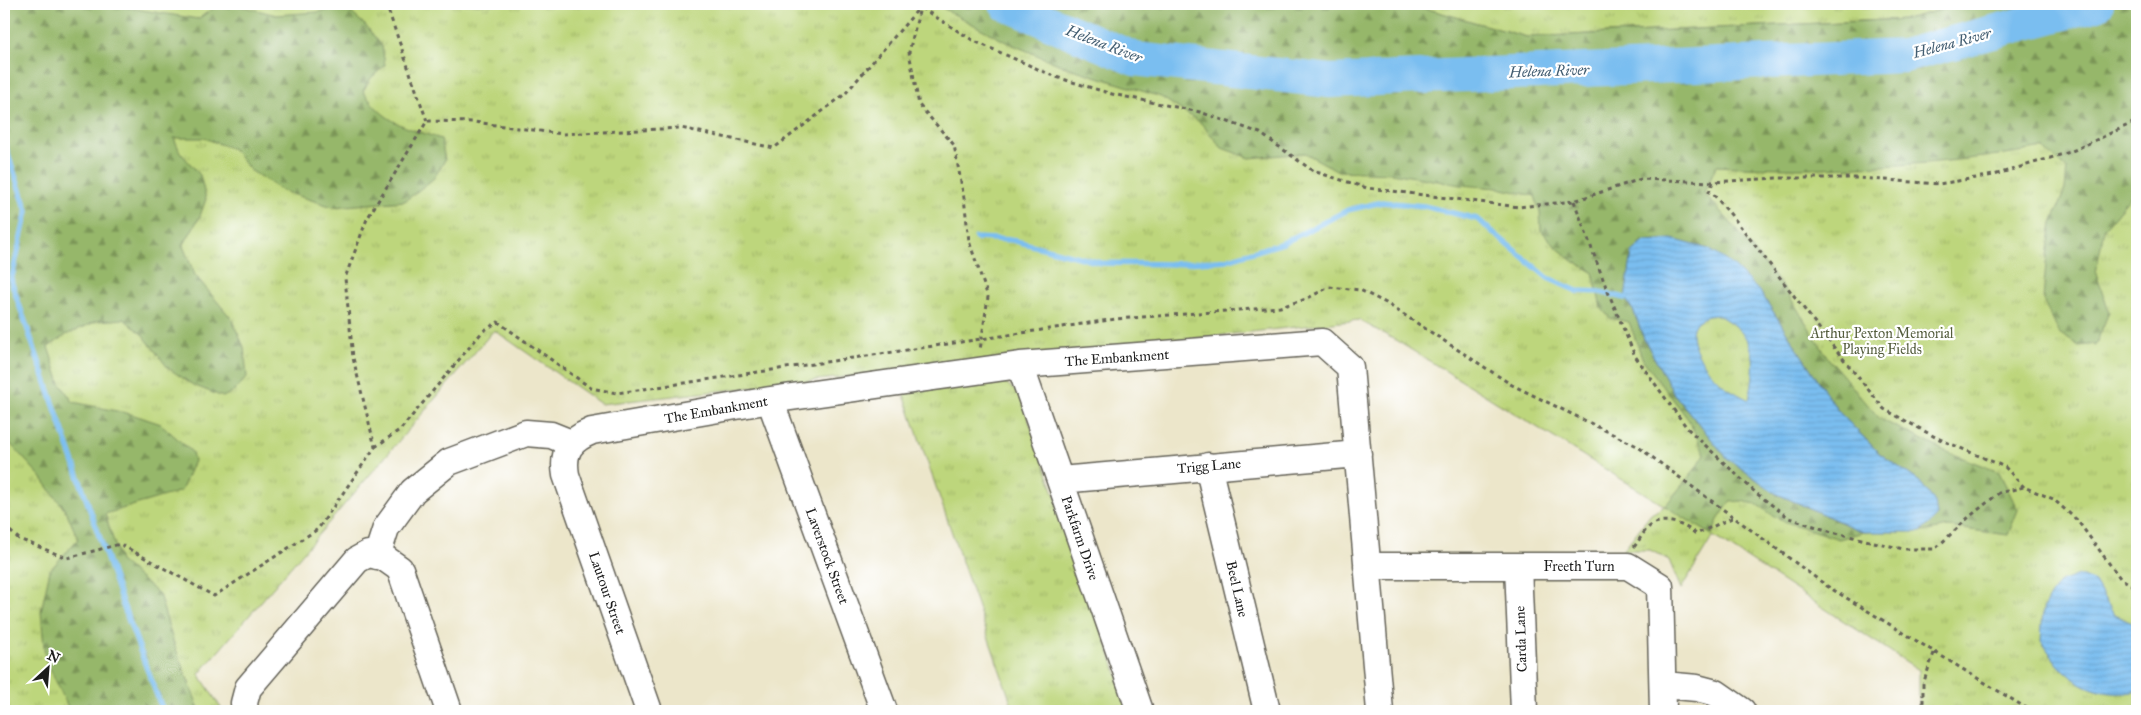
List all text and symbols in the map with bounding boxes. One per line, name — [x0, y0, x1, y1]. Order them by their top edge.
water label: Helena River — [1062, 21, 1145, 67]
water label: Helena River — [1910, 24, 1994, 62]
water label: Helena River — [1508, 61, 1590, 81]
park label: Arthur Pexton Memorial Playing Fields — [1809, 325, 1954, 358]
street label: The Embankment — [1064, 346, 1170, 370]
street label: The Embankment — [663, 393, 769, 427]
street label: Trigg Lane — [1176, 455, 1242, 477]
street label: Parkfarm Drive — [1058, 493, 1102, 583]
street label: Laverstock Street — [802, 506, 852, 606]
street label: Lautour Street — [585, 549, 629, 637]
street label: Freeth Turn — [1543, 558, 1615, 575]
street label: Beel Lane — [1222, 559, 1252, 619]
street label: Carda Lane — [1511, 605, 1531, 672]
north arrow — [22, 642, 72, 692]
text: N — [44, 647, 63, 667]

